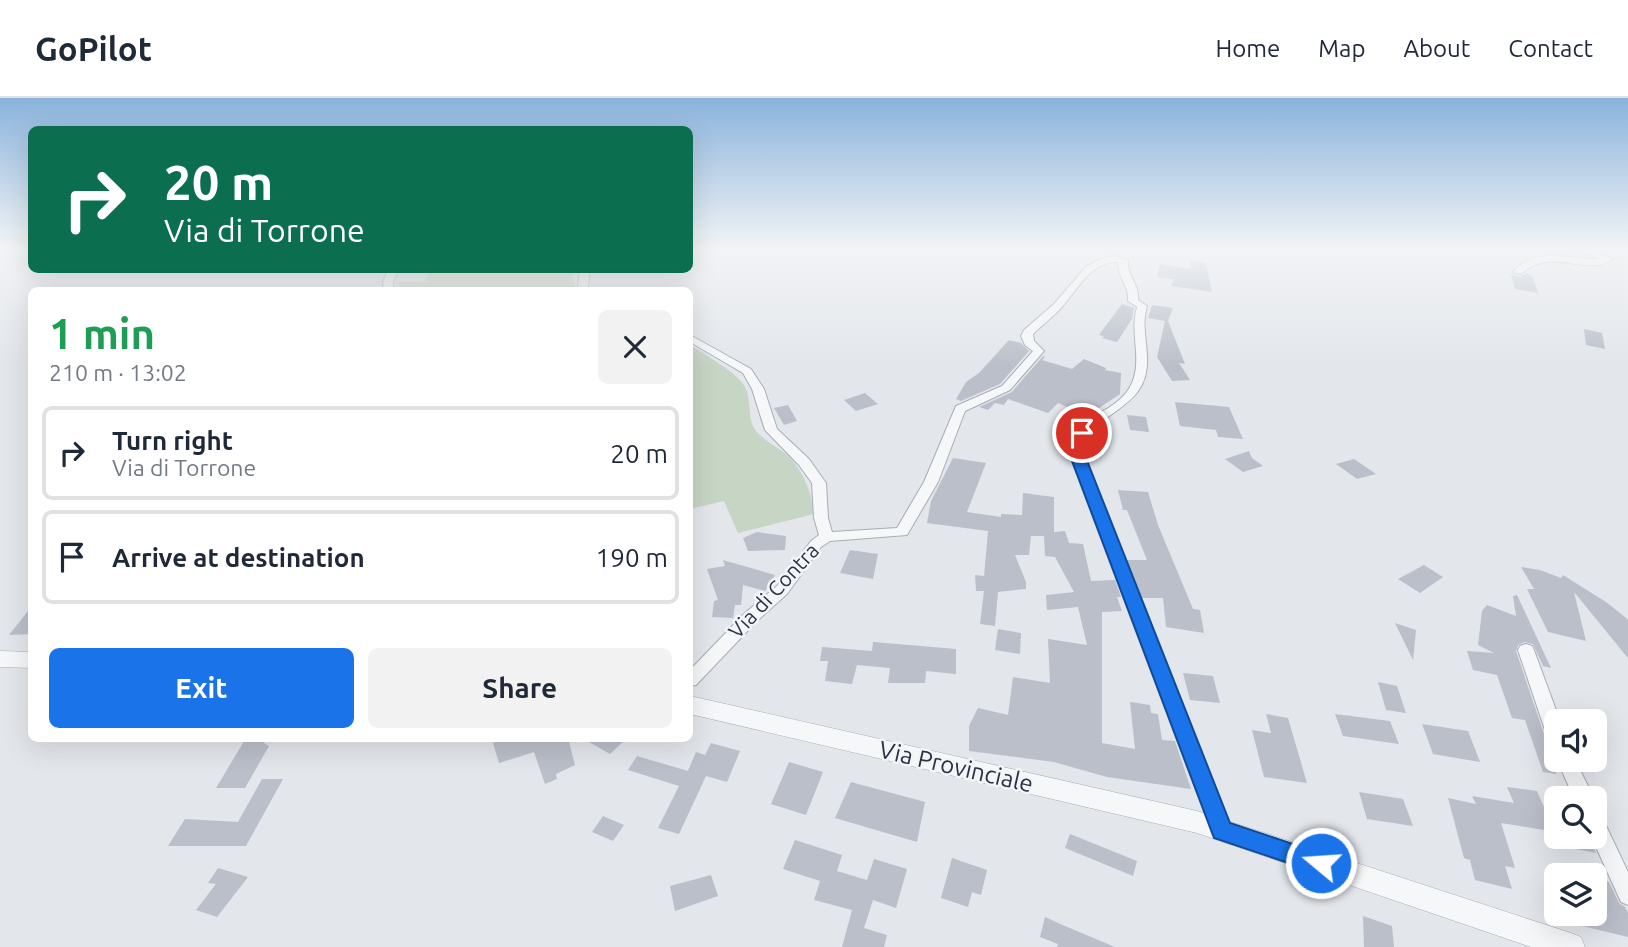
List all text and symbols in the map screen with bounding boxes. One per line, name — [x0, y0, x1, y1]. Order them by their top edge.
text: GoPilot — [35, 30, 152, 67]
text: Home — [1215, 35, 1280, 62]
text: Map — [1318, 35, 1365, 62]
text: About — [1403, 35, 1470, 62]
text: Contact — [1508, 35, 1593, 62]
icon: right — [49, 154, 140, 245]
text: 20 m — [164, 154, 273, 209]
text: Via di Torrone — [164, 212, 365, 248]
text: 1 min — [49, 310, 155, 357]
button: close — [598, 310, 672, 384]
text: 210 m · 13:02 — [49, 360, 187, 385]
pin — [1052, 403, 1112, 463]
icon: arrive — [1063, 414, 1101, 452]
text: Turn right — [112, 426, 233, 455]
icon: right — [53, 434, 91, 472]
text: 20 m — [610, 439, 668, 468]
text: Via di Torrone — [112, 455, 256, 480]
icon: arrive — [53, 538, 91, 576]
street label: Via di Contra — [723, 538, 823, 643]
text: Arrive at destination — [112, 543, 365, 572]
text: 190 m — [596, 543, 668, 572]
button: Exit — [49, 648, 354, 728]
button: Share — [368, 648, 672, 728]
map controls — [1544, 709, 1607, 926]
button: sound — [1544, 709, 1607, 772]
street label: Via Provinciale — [876, 736, 1036, 797]
button: search — [1544, 786, 1607, 849]
position arrow — [1284, 826, 1358, 900]
button: layers — [1544, 863, 1607, 926]

